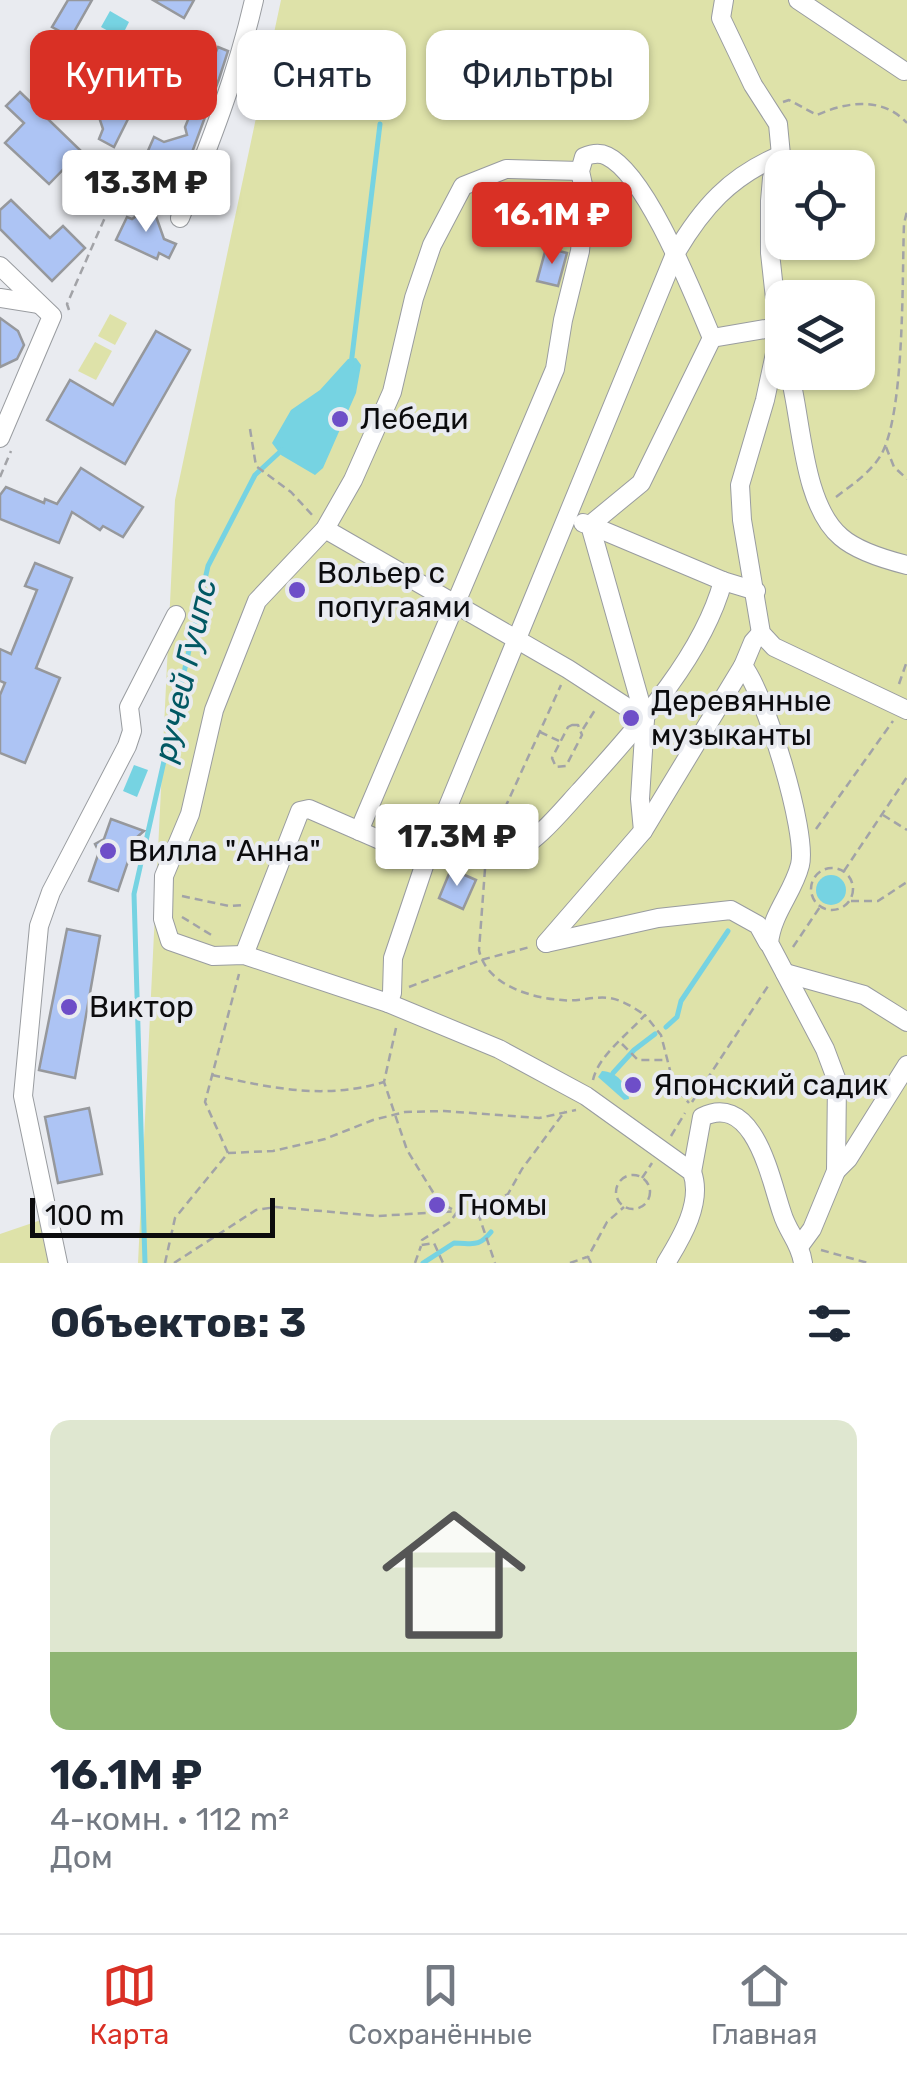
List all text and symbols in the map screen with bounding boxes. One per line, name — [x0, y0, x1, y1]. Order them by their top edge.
chip: Купить — [30, 30, 217, 120]
chip: Снять — [237, 30, 406, 120]
chip: Фильтры — [426, 30, 649, 120]
pin: 13.3M ₽ — [54, 150, 238, 235]
map controls — [765, 150, 875, 390]
button: locate — [765, 150, 875, 260]
text: 13.3M ₽ — [84, 163, 208, 201]
pin: 16.1M ₽ — [460, 182, 644, 267]
text: 16.1M ₽ — [494, 195, 610, 233]
button: layers — [765, 280, 875, 390]
place label: Лебеди — [360, 401, 468, 437]
marker: Лебеди — [329, 408, 351, 430]
place label: Вольер с попугаями — [317, 555, 471, 625]
water label: ручей Гуипс — [145, 574, 225, 766]
marker: Вольер с попугаями — [286, 579, 308, 601]
place label: Деревянные музыканты — [651, 683, 831, 753]
marker: Деревянные музыканты — [620, 707, 642, 729]
pin: 17.3M ₽ — [365, 804, 549, 889]
text: 17.3M ₽ — [398, 817, 516, 855]
place label: Вилла "Анна" — [128, 833, 321, 869]
marker: Вилла "Анна" — [97, 840, 119, 862]
place label: Виктор — [89, 989, 194, 1025]
marker: Виктор — [58, 996, 80, 1018]
place label: Японский садик — [653, 1067, 888, 1103]
marker: Японский садик — [622, 1074, 644, 1096]
place label: Гномы — [457, 1187, 547, 1223]
scale bar — [30, 1193, 275, 1238]
marker: Гномы — [426, 1194, 448, 1216]
text: 100 m — [45, 1199, 124, 1232]
icon: filters — [802, 1296, 857, 1351]
text: Объектов: 3 — [50, 1298, 306, 1348]
icon: home — [364, 1485, 544, 1665]
text: 16.1M ₽ — [50, 1750, 202, 1800]
text: 4-комн. · 112 m² — [50, 1800, 289, 1838]
text: Дом — [50, 1838, 113, 1876]
tab: Карта — [89, 1958, 169, 2051]
tab: Сохранённые — [348, 1958, 532, 2051]
tab: Главная — [711, 1958, 818, 2051]

